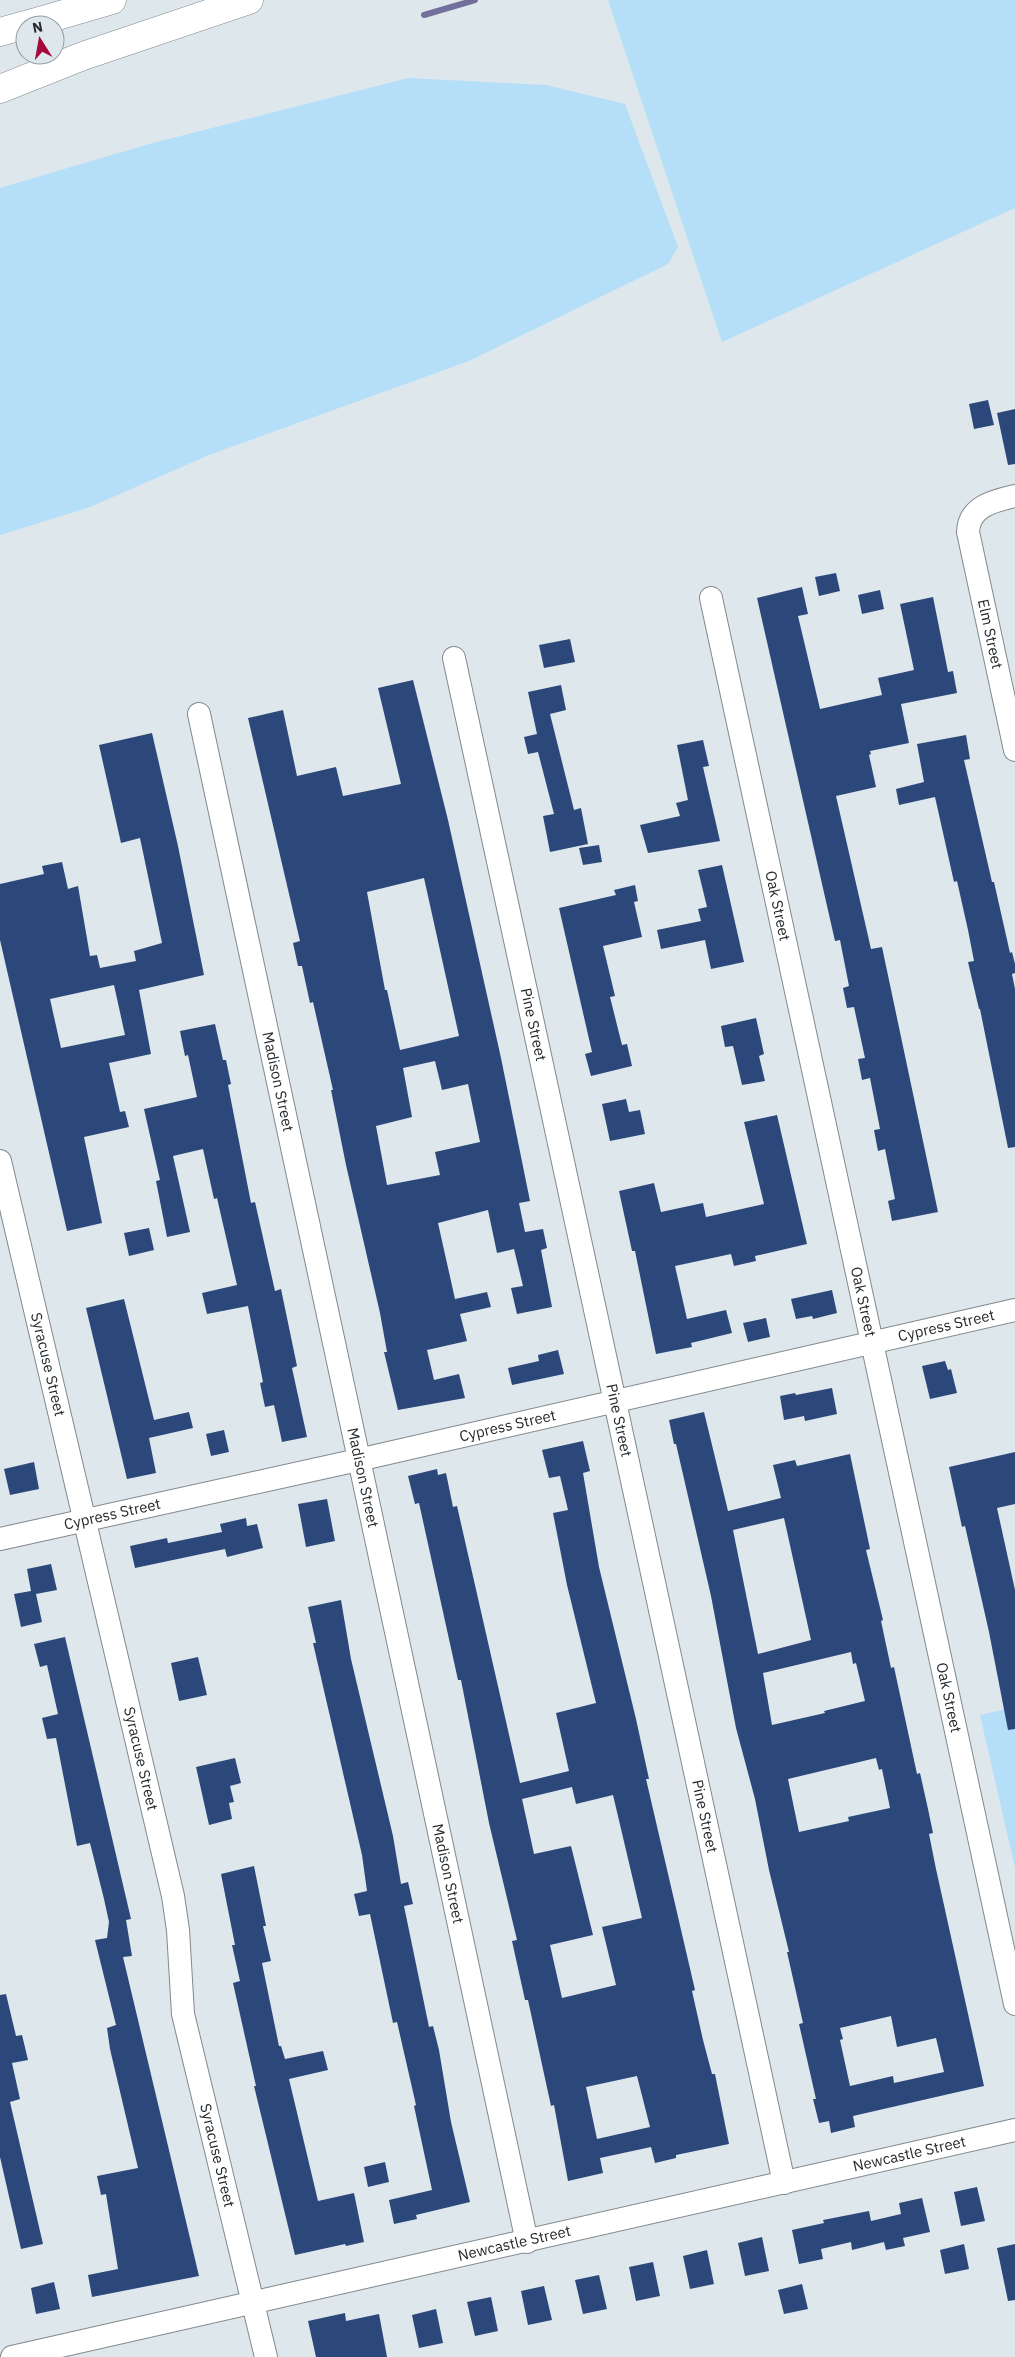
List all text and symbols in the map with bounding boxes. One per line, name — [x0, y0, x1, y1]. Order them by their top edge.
north arrow — [15, 15, 65, 65]
text: N — [31, 17, 44, 37]
street label: Elm Street — [974, 597, 1007, 671]
street label: Oak Street — [761, 869, 795, 943]
street label: Pine Street — [517, 986, 551, 1063]
street label: Madison Street — [258, 1030, 298, 1133]
street label: Oak Street — [847, 1265, 880, 1338]
street label: Cypress Street — [896, 1305, 996, 1345]
street label: Syracuse Street — [27, 1311, 70, 1418]
street label: Pine Street — [602, 1382, 637, 1459]
street label: Cypress Street — [457, 1405, 558, 1446]
street label: Madison Street — [343, 1426, 383, 1529]
street label: Cypress Street — [62, 1494, 162, 1534]
street label: Oak Street — [932, 1661, 966, 1734]
street label: Syracuse Street — [120, 1705, 163, 1812]
street label: Pine Street — [688, 1778, 722, 1854]
street label: Madison Street — [428, 1822, 468, 1925]
street label: Syracuse Street — [196, 2101, 239, 2209]
street label: Newcastle Street — [851, 2131, 968, 2175]
street label: Newcastle Street — [456, 2221, 573, 2265]

